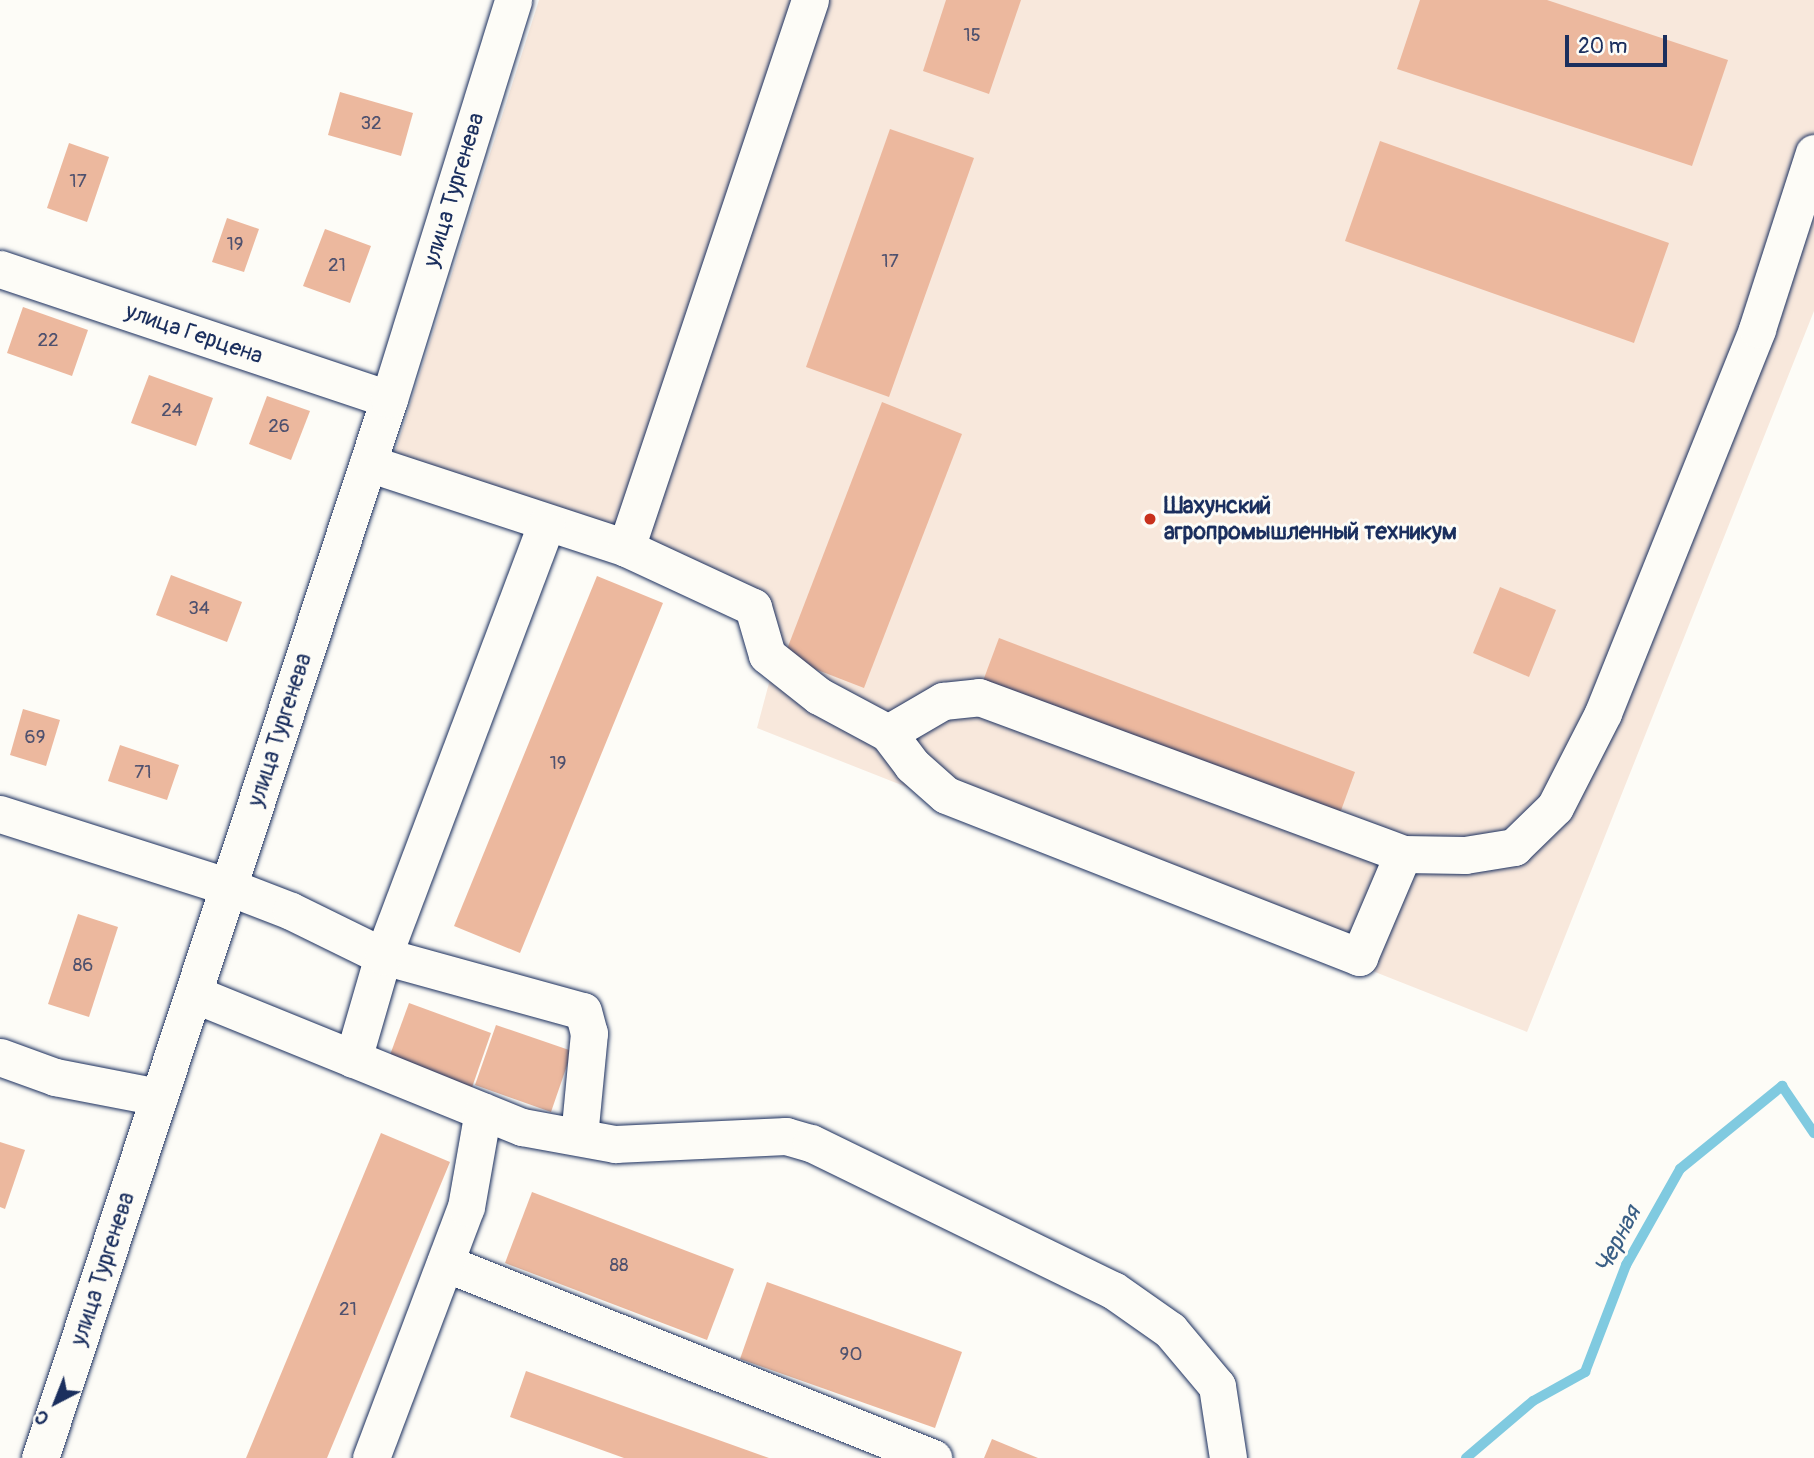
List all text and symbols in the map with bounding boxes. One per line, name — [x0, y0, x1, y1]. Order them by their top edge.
scale bar — [1569, 21, 1671, 65]
house number: 15 — [963, 25, 981, 47]
text: 20 m — [1578, 33, 1627, 60]
street label: улица Тургенева — [417, 110, 491, 270]
house number: 32 — [360, 113, 382, 135]
house number: 17 — [69, 171, 87, 193]
house number: 19 — [226, 234, 244, 256]
house number: 17 — [881, 251, 899, 273]
house number: 21 — [328, 255, 346, 277]
street label: улица Герцена — [122, 298, 266, 370]
house number: 22 — [37, 330, 59, 352]
house number: 24 — [161, 400, 183, 422]
house number: 26 — [268, 416, 290, 438]
place label: Шахунский агропромышленный техникум — [1164, 492, 1457, 546]
marker: Шахунский агропромышленный техникум — [1142, 511, 1158, 527]
house number: 34 — [188, 598, 210, 620]
street label: улица Тургенева — [242, 650, 318, 810]
house number: 69 — [25, 727, 45, 749]
house number: 19 — [549, 753, 567, 775]
house number: 71 — [134, 762, 152, 784]
house number: 86 — [73, 955, 93, 977]
street label: улица Тургенева — [65, 1189, 141, 1349]
water label: Черная — [1589, 1201, 1647, 1279]
house number: 88 — [609, 1255, 629, 1277]
house number: 21 — [339, 1299, 357, 1321]
house number: 90 — [840, 1344, 862, 1366]
north arrow — [21, 1367, 91, 1437]
text: С — [30, 1405, 54, 1430]

